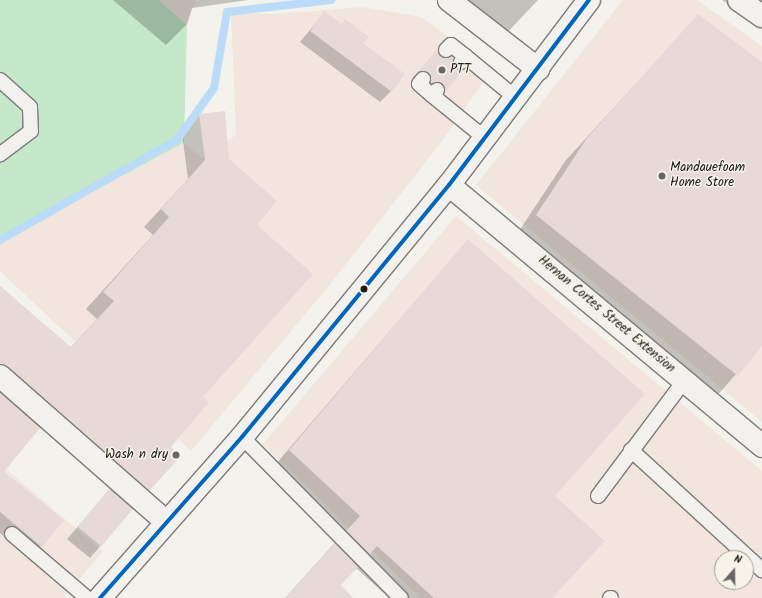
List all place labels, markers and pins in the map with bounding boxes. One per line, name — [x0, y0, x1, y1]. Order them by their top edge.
place label: PTT — [450, 62, 471, 78]
marker: PTT — [437, 65, 447, 75]
place label: Mandauefoam Home Store — [670, 161, 745, 192]
marker: Mandauefoam Home Store — [657, 171, 667, 181]
unlabelled marker — [359, 284, 369, 294]
place label: Wash n dry — [105, 447, 168, 463]
marker: Wash n dry — [171, 450, 181, 460]

